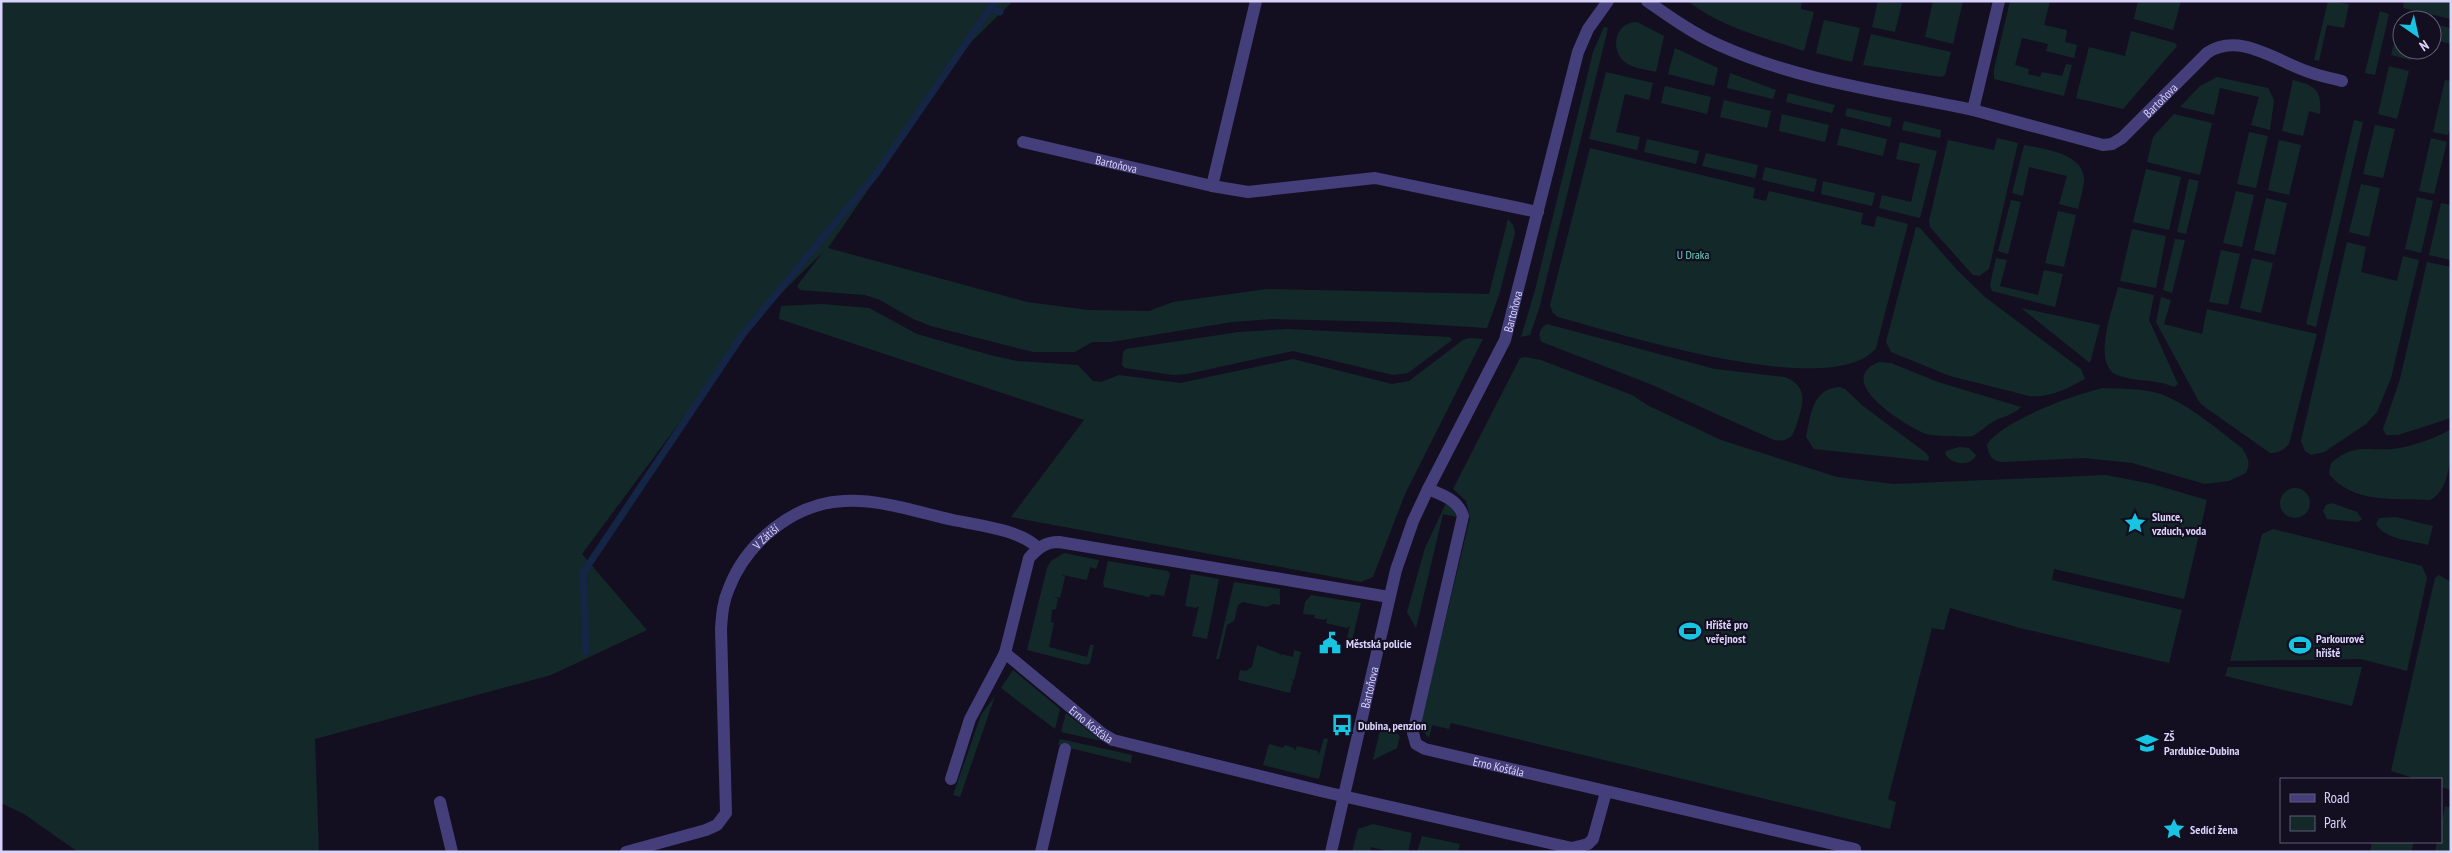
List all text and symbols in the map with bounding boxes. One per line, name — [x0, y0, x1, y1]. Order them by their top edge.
north arrow — [2392, 10, 2442, 60]
text: N — [2416, 36, 2432, 55]
street label: Bartoňova — [2140, 80, 2180, 120]
street label: Bartoňova — [1094, 152, 1139, 176]
park label: U Draka — [1677, 247, 1710, 262]
street label: Bartoňova — [1500, 289, 1525, 334]
place label: Slunce, vzduch, voda — [2151, 509, 2206, 538]
place icon: Slunce, vzduch, voda — [2122, 510, 2148, 536]
street label: V Zátiší — [748, 520, 782, 553]
place label: Hřiště pro veřejnost — [1705, 617, 1749, 646]
sports icon: Hřiště pro veřejnost — [1677, 618, 1703, 644]
public building icon: Městská policie — [1317, 630, 1343, 656]
place label: Parkourové hřiště — [2316, 631, 2364, 660]
sports icon: Parkourové hřiště — [2287, 632, 2313, 658]
place label: Městská policie — [1346, 636, 1412, 651]
street label: Bartoňova — [1357, 665, 1381, 710]
street label: Erno Košťála — [1067, 702, 1116, 746]
bus stop icon: Dubina, penzion — [1329, 712, 1355, 738]
place label: Dubina, penzion — [1358, 718, 1426, 733]
place label: ZŠ Pardubice-Dubina — [2164, 729, 2240, 758]
school or university icon: ZŠ Pardubice-Dubina — [2134, 730, 2160, 756]
street label: Erno Košťála — [1472, 753, 1526, 779]
legend — [2280, 778, 2442, 843]
text: Road — [2324, 788, 2350, 807]
text: Park — [2324, 813, 2346, 832]
place icon: Sedící žena — [2161, 816, 2187, 842]
place label: Sedící žena — [2190, 822, 2238, 837]

